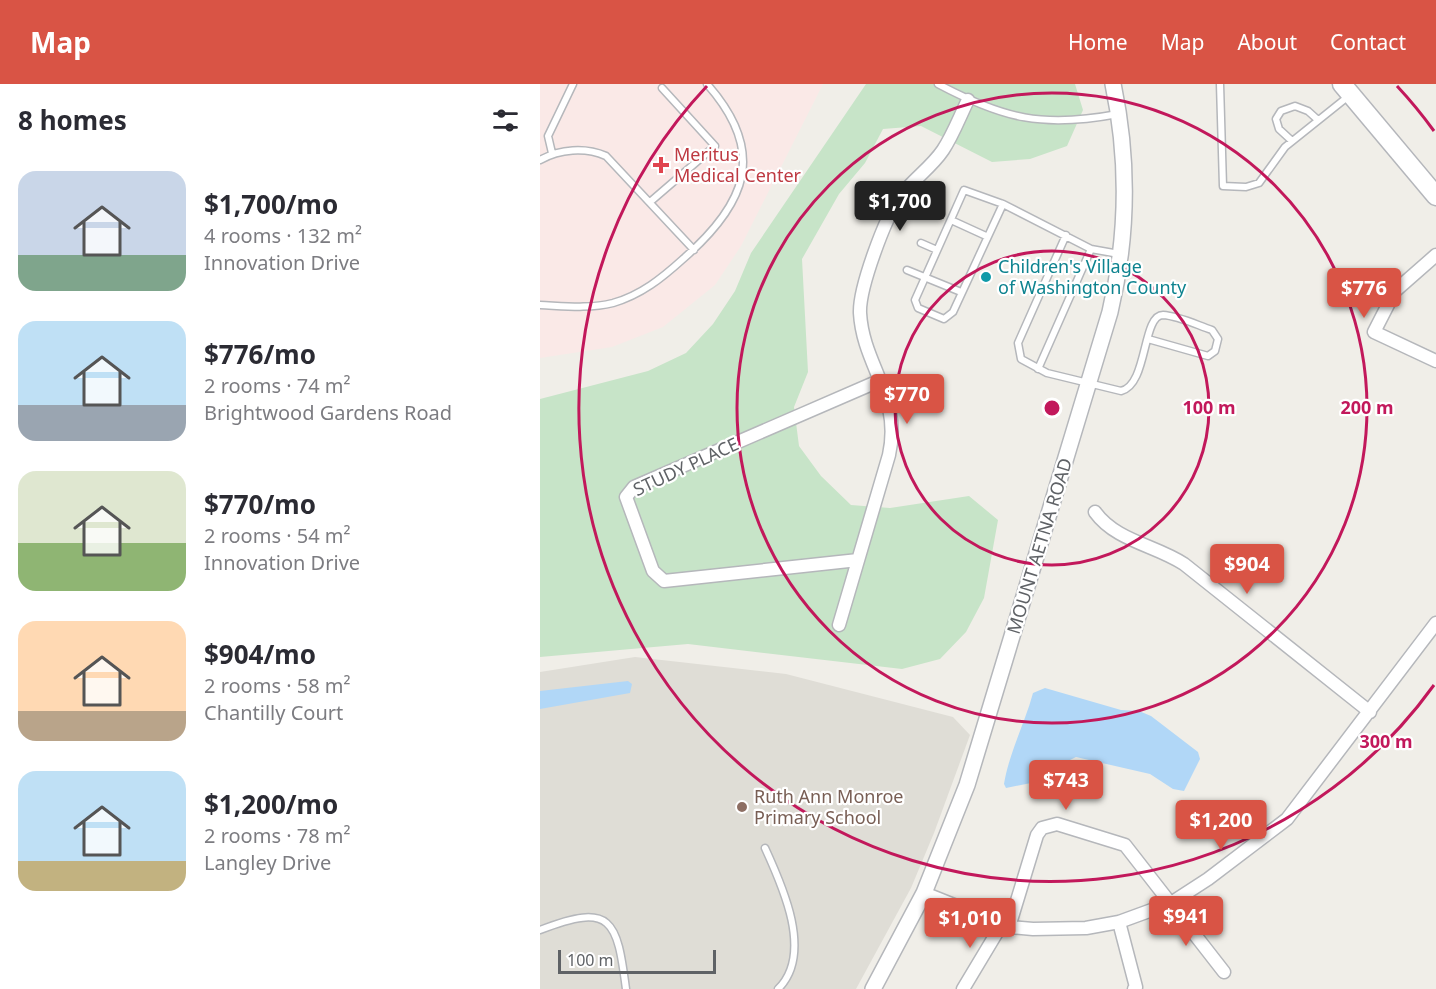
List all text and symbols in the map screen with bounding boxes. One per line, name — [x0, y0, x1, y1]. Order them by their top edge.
text: Map — [30, 23, 91, 61]
text: Home — [1068, 28, 1128, 56]
text: Map — [1161, 28, 1204, 56]
text: About — [1237, 28, 1297, 56]
text: Contact — [1330, 28, 1406, 56]
text: 8 homes — [18, 102, 127, 138]
icon: filters — [489, 104, 522, 137]
place label: Meritus Medical Center — [674, 142, 802, 187]
marker: Meritus Medical Center — [652, 156, 670, 174]
pin: $1,700 — [851, 181, 949, 232]
text: $1,700/mo — [204, 186, 338, 222]
text: $1,700 — [869, 187, 931, 214]
icon: home — [66, 195, 138, 267]
text: 4 rooms · 132 m² — [204, 222, 362, 249]
text: Innovation Drive — [204, 249, 360, 276]
place label: Children's Village of Washington County — [998, 254, 1187, 299]
pin: $776 — [1328, 268, 1400, 319]
marker: Children's Village of Washington County — [979, 270, 993, 284]
text: $776 — [1341, 274, 1387, 301]
text: $776/mo — [204, 336, 316, 372]
icon: home — [66, 345, 138, 417]
text: 2 rooms · 74 m² — [204, 372, 351, 399]
pin: $770 — [871, 374, 943, 425]
text: $770 — [884, 380, 930, 407]
text: 100 m — [1182, 395, 1236, 419]
text: 200 m — [1340, 395, 1394, 419]
centre of rings — [1042, 398, 1062, 418]
text: Brightwood Gardens Road — [204, 399, 452, 426]
street label: STUDY PLACE — [629, 431, 742, 501]
street label: MOUNT AETNA ROAD — [1001, 455, 1077, 637]
text: $770/mo — [204, 486, 316, 522]
icon: home — [66, 495, 138, 567]
text: 2 rooms · 54 m² — [204, 522, 351, 549]
pin: $904 — [1211, 544, 1283, 595]
text: Innovation Drive — [204, 549, 360, 576]
text: $904 — [1224, 550, 1270, 577]
text: $904/mo — [204, 636, 316, 672]
icon: home — [66, 645, 138, 717]
text: 2 rooms · 58 m² — [204, 672, 351, 699]
text: Chantilly Court — [204, 699, 343, 726]
text: 300 m — [1359, 729, 1413, 753]
pin: $743 — [1030, 760, 1102, 811]
text: $743 — [1043, 766, 1089, 793]
place label: Ruth Ann Monroe Primary School — [754, 784, 904, 829]
text: $1,200/mo — [204, 786, 338, 822]
icon: home — [66, 795, 138, 867]
marker: Ruth Ann Monroe Primary School — [735, 800, 749, 814]
pin: $1,200 — [1172, 800, 1270, 851]
text: $1,200 — [1190, 806, 1252, 833]
text: 2 rooms · 78 m² — [204, 822, 351, 849]
text: Langley Drive — [204, 849, 331, 876]
pin: $941 — [1150, 896, 1222, 947]
pin: $1,010 — [921, 898, 1019, 949]
text: $941 — [1163, 902, 1209, 929]
text: $1,010 — [939, 904, 1001, 931]
scale bar — [558, 947, 716, 974]
text: 100 m — [567, 949, 614, 971]

